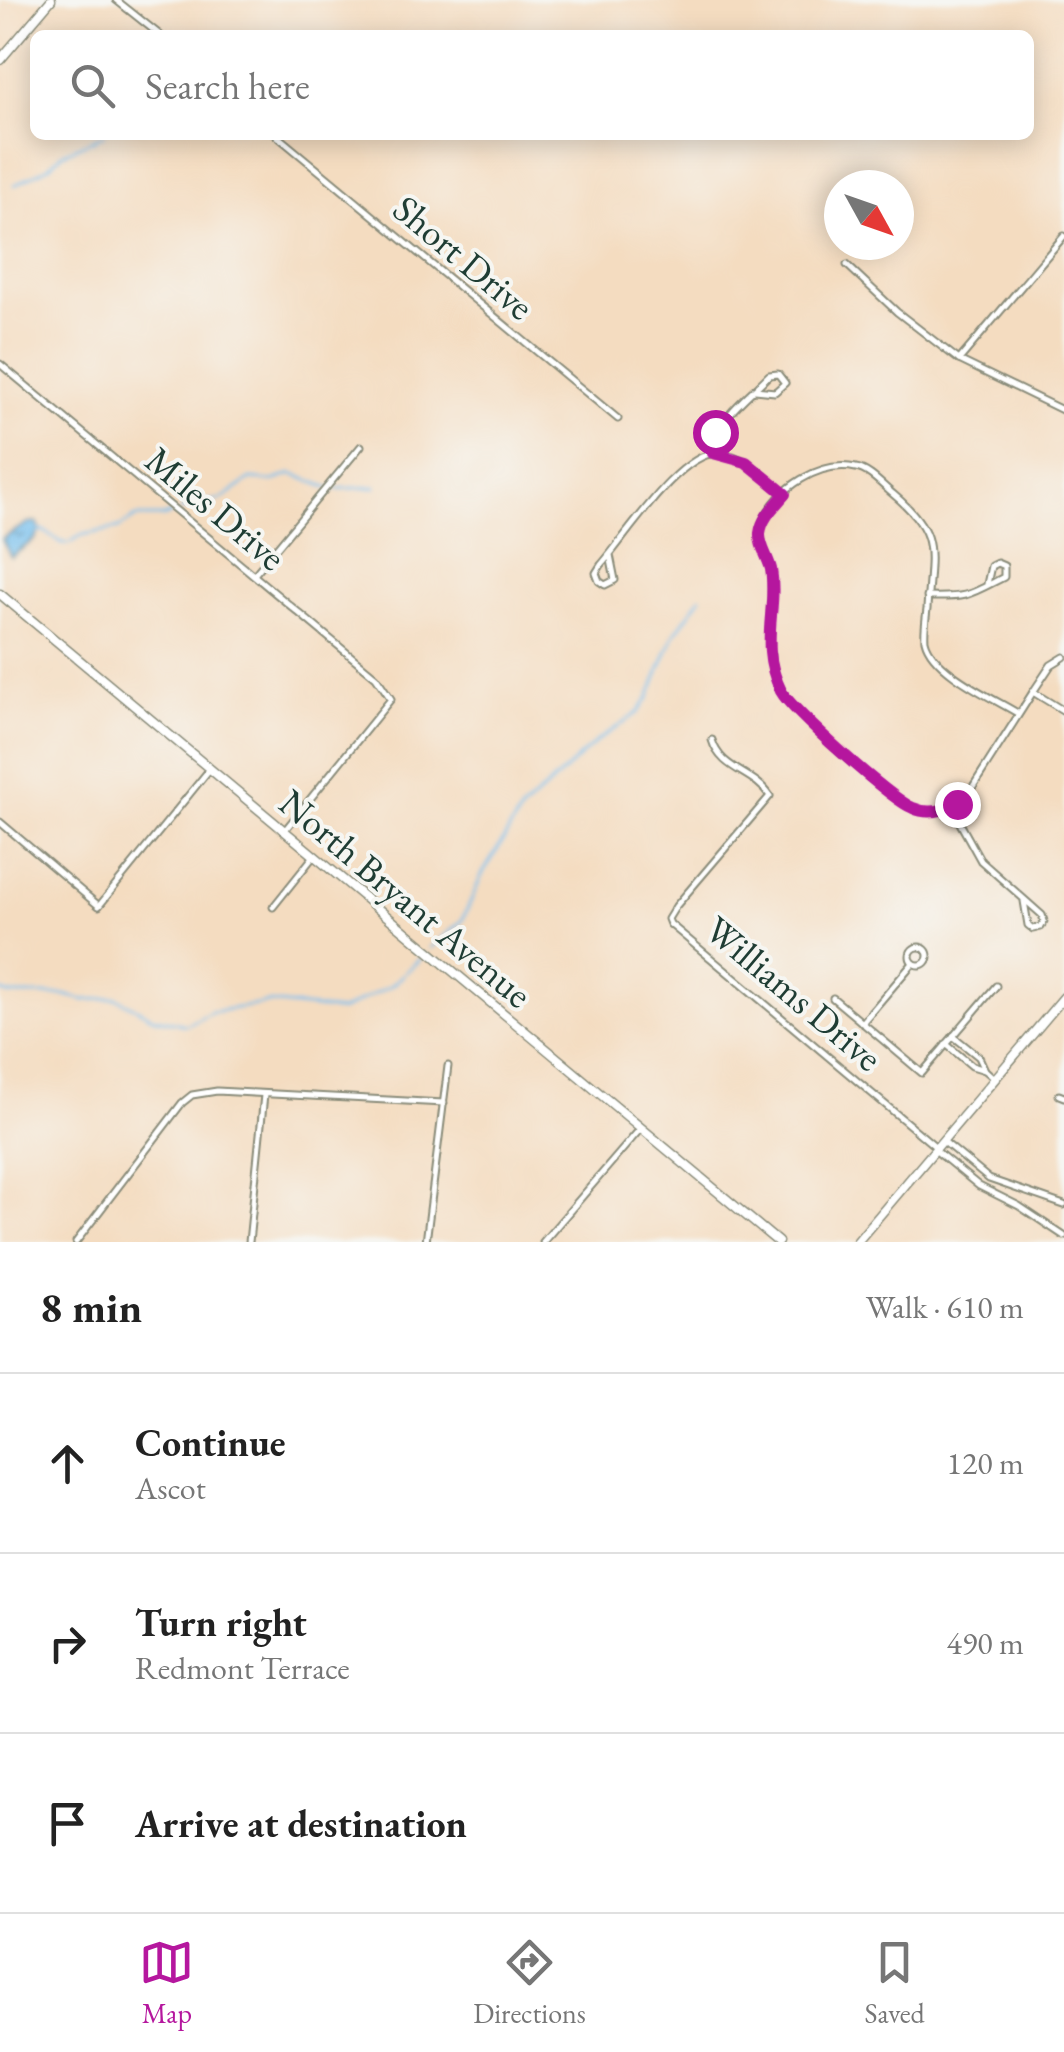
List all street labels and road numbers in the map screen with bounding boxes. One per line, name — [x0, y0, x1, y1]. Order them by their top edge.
street label: Short Drive — [383, 184, 545, 330]
street label: Miles Drive — [136, 435, 296, 581]
street label: North Bryant Avenue — [269, 778, 543, 1018]
street label: Williams Drive — [695, 905, 893, 1081]

